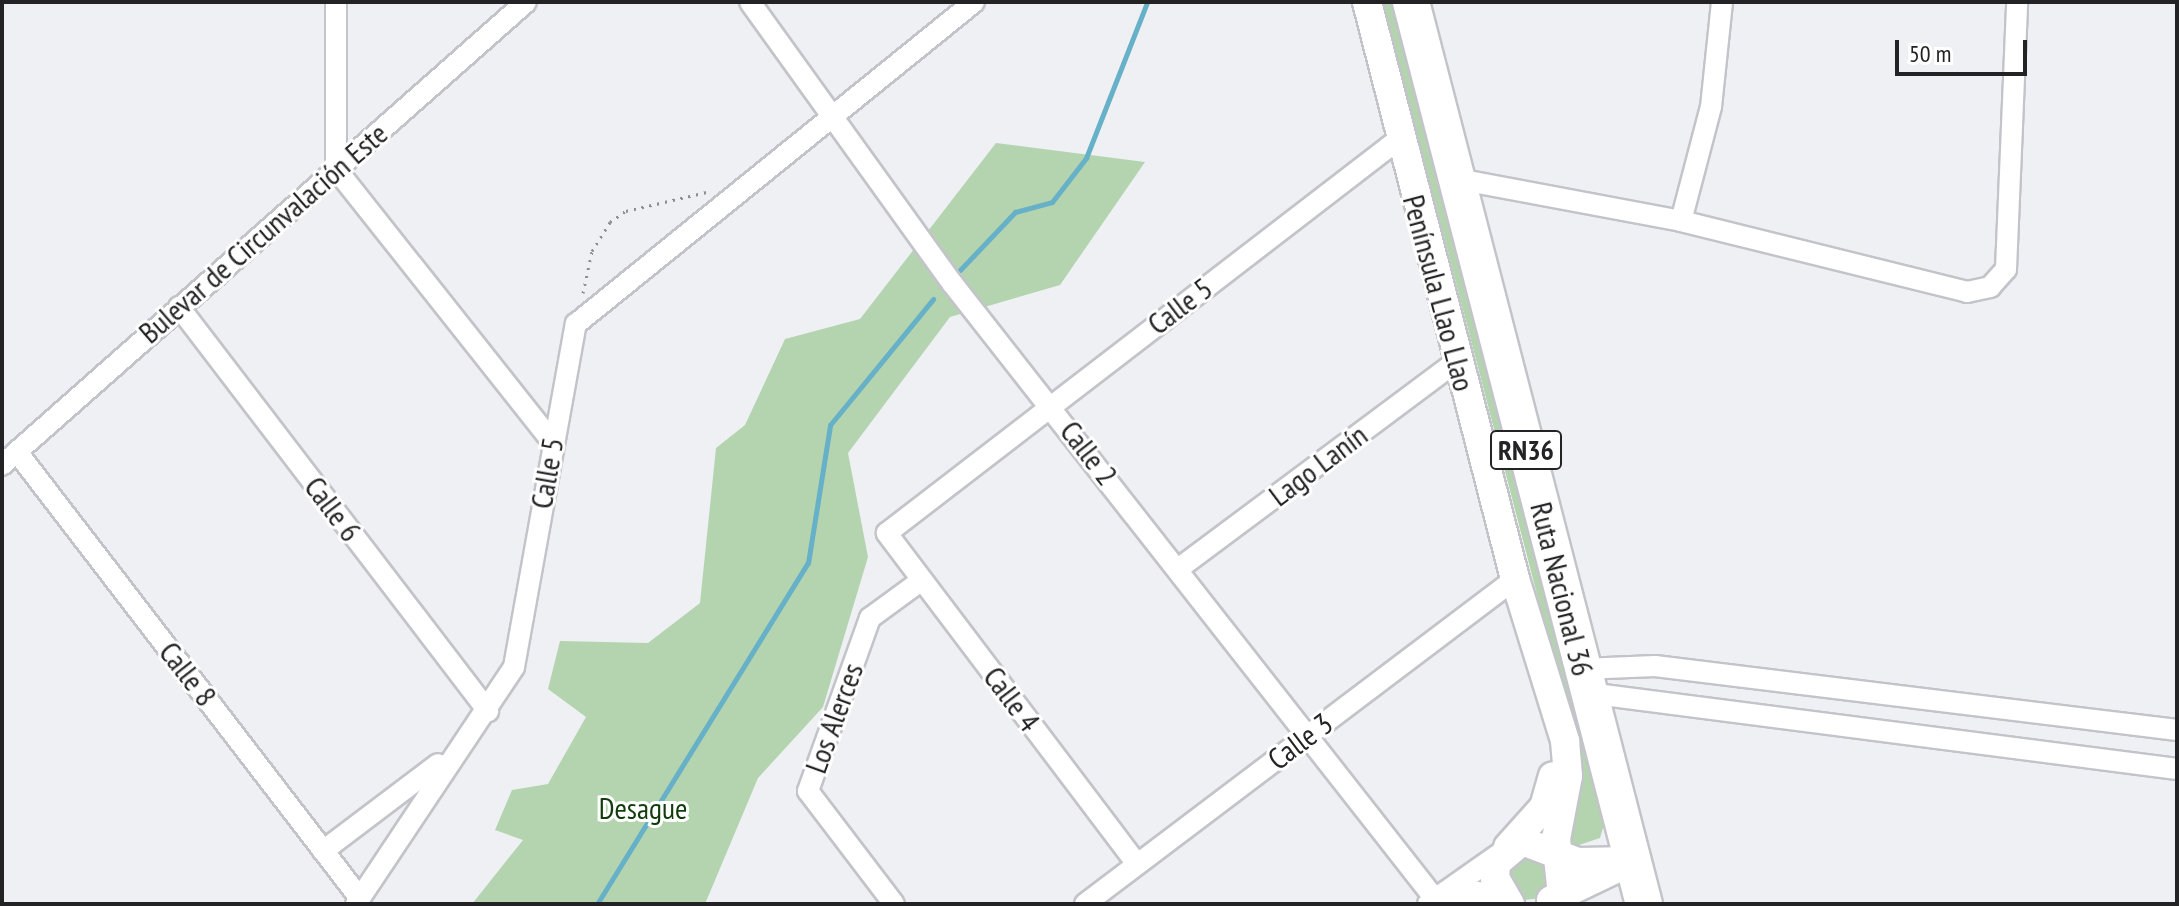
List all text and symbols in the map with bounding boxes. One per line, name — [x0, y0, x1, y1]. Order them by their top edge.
scale bar — [1899, 24, 2031, 74]
text: 50 m — [1909, 38, 1951, 69]
street label: Bulevar de Circunvalación Este — [132, 115, 394, 351]
street label: Península Llao Llao — [1396, 191, 1482, 395]
street label: Calle 5 — [1141, 270, 1219, 342]
street label: Calle 2 — [1053, 414, 1125, 492]
street label: Lago Lanín — [1262, 417, 1374, 513]
road number: RN36 — [1490, 426, 1562, 474]
street label: Calle 5 — [523, 435, 571, 511]
street label: Calle 6 — [297, 470, 369, 548]
street label: Ruta Nacional 36 — [1523, 498, 1601, 680]
street label: Calle 8 — [152, 635, 224, 713]
street label: Los Alerces — [797, 658, 871, 778]
street label: Calle 4 — [976, 660, 1048, 738]
street label: Calle 3 — [1261, 705, 1339, 777]
park label: Desague — [599, 790, 687, 826]

